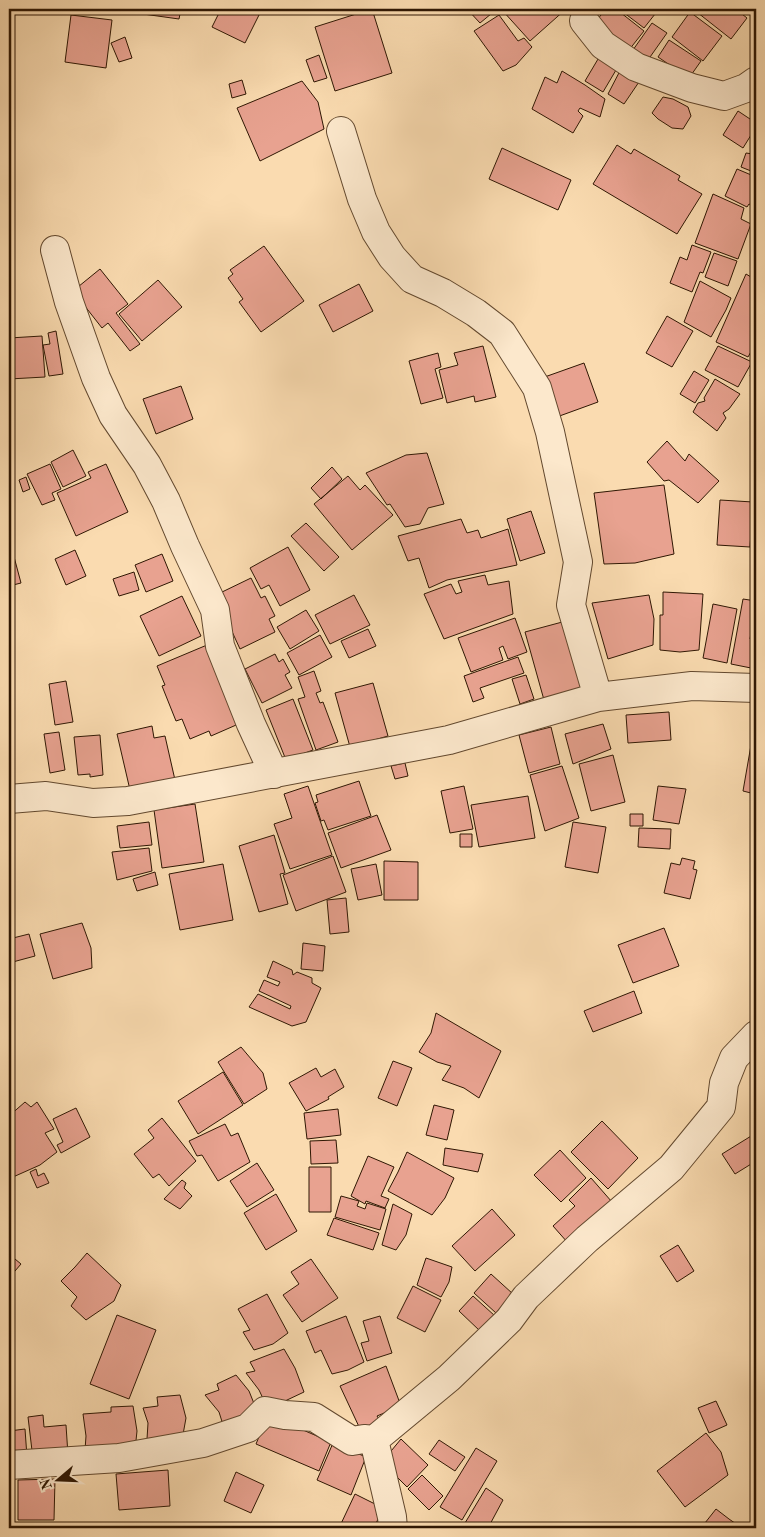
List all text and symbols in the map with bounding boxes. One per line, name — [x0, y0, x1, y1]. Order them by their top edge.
north arrow — [32, 1454, 82, 1504]
text: N — [38, 1476, 55, 1491]

